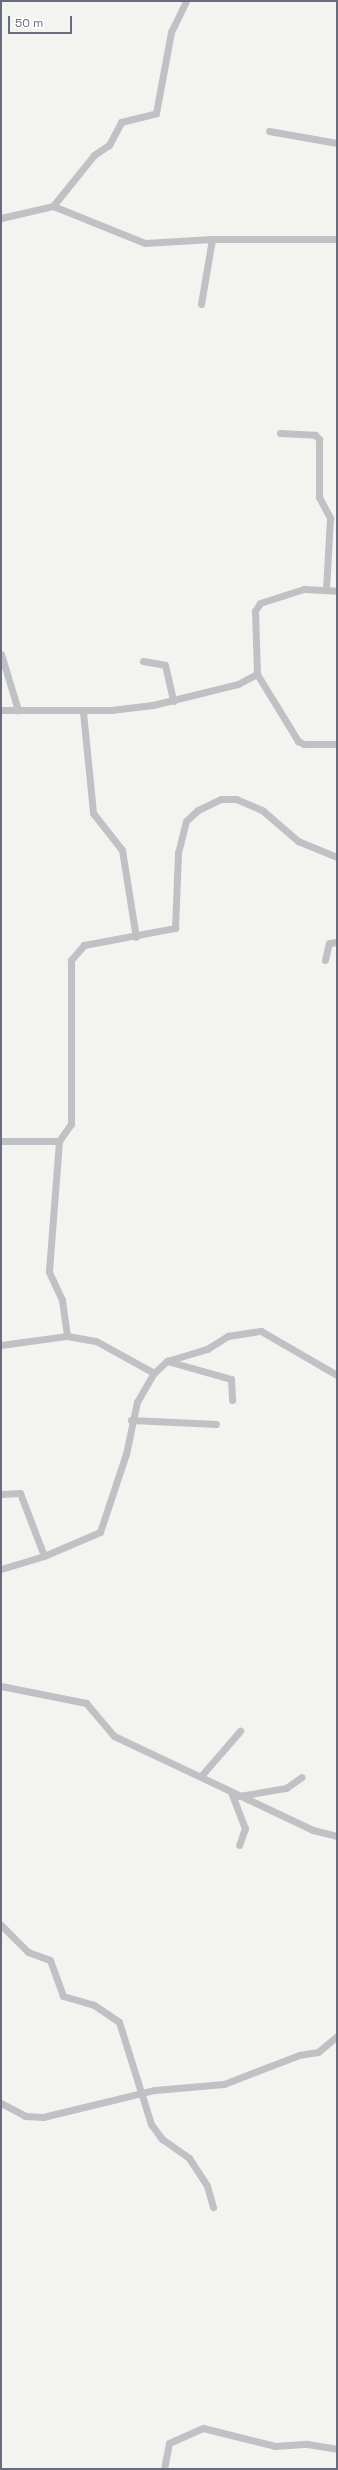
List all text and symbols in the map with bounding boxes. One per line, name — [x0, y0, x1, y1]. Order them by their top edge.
scale bar — [10, 8, 74, 34]
text: 50 m — [15, 15, 43, 31]

